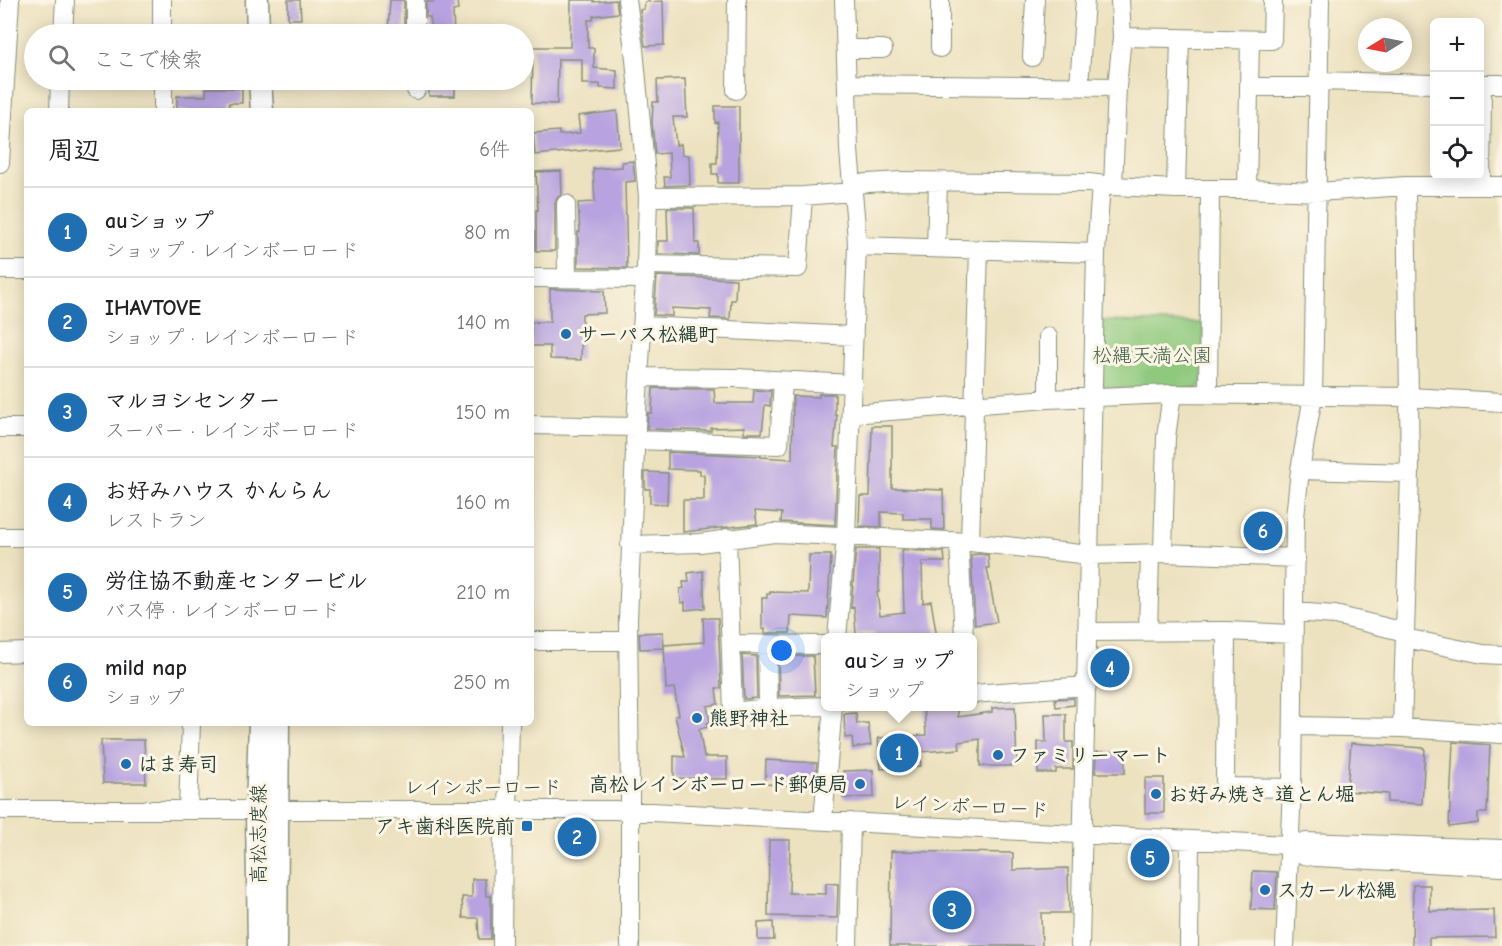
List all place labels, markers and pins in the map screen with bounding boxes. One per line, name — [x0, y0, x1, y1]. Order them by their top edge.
place label: サーパス松縄町 — [578, 323, 718, 346]
marker: サーパス松縄町 — [559, 327, 573, 341]
pin: 6 — [1244, 508, 1282, 554]
pin: 4 — [1090, 646, 1130, 690]
place label: 熊野神社 — [709, 707, 789, 730]
marker: 熊野神社 — [690, 711, 704, 725]
pin: 1 — [880, 730, 918, 776]
place label: ファミリーマート — [1010, 744, 1171, 767]
marker: ファミリーマート — [991, 748, 1005, 762]
place label: はま寿司 — [138, 753, 218, 776]
marker: はま寿司 — [119, 757, 133, 771]
place label: 高松レインボーロード郵便局 — [589, 773, 848, 796]
marker: 高松レインボーロード郵便局 — [853, 777, 867, 791]
place label: お好み焼き 道とん堀 — [1168, 783, 1355, 806]
marker: お好み焼き 道とん堀 — [1149, 787, 1163, 801]
pin: 2 — [558, 814, 596, 860]
place label: アキ歯科医院前 — [375, 815, 515, 838]
marker: アキ歯科医院前 — [520, 819, 534, 833]
pin: 5 — [1130, 836, 1170, 880]
place label: スカール松縄 — [1277, 879, 1396, 902]
marker: スカール松縄 — [1258, 883, 1272, 897]
pin: 3 — [932, 888, 972, 932]

